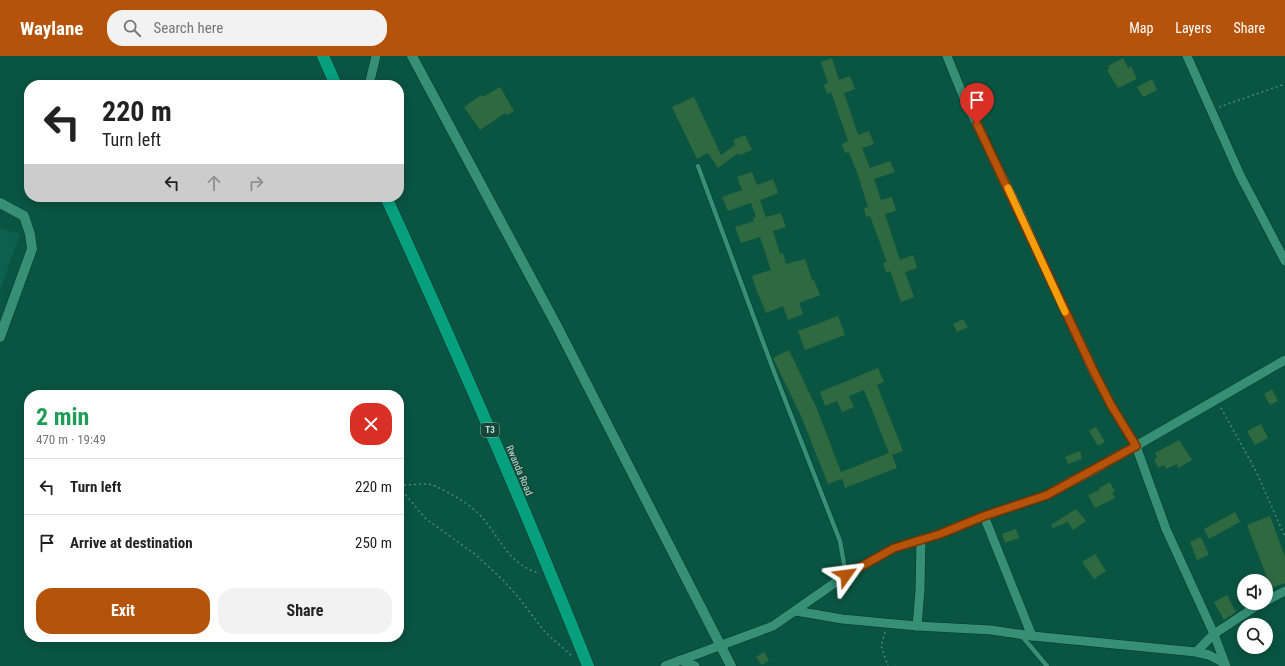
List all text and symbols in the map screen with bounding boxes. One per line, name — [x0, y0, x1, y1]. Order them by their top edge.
search box — [107, 10, 387, 46]
text: Waylane — [20, 17, 83, 40]
icon: search — [121, 17, 143, 39]
text: Search here — [153, 19, 223, 37]
text: Map — [1129, 20, 1153, 36]
text: Layers — [1175, 20, 1212, 36]
text: Share — [1234, 20, 1265, 36]
pin — [960, 83, 994, 124]
icon: arrive — [966, 89, 988, 111]
text: 220 m — [102, 95, 172, 128]
icon: left — [36, 96, 88, 148]
text: Turn left — [102, 129, 161, 150]
icon: left — [161, 172, 183, 194]
icon: ahead — [203, 172, 225, 194]
icon: right — [245, 172, 267, 194]
text: 2 min — [36, 403, 89, 431]
button: close — [350, 403, 392, 445]
road number: T3 — [481, 423, 499, 437]
text: 470 m · 19:49 — [36, 432, 106, 447]
street label: Rwanda Road — [504, 443, 535, 497]
icon: left — [36, 476, 58, 498]
text: Turn left — [70, 478, 121, 496]
text: 220 m — [355, 478, 392, 496]
icon: arrive — [36, 532, 58, 554]
text: Arrive at destination — [70, 534, 193, 552]
text: 250 m — [355, 534, 392, 552]
position arrow — [825, 554, 867, 596]
map controls — [1237, 574, 1273, 654]
button: sound — [1237, 574, 1273, 610]
button: Exit — [36, 588, 210, 634]
button: Share — [218, 588, 392, 634]
button: search — [1237, 618, 1273, 654]

